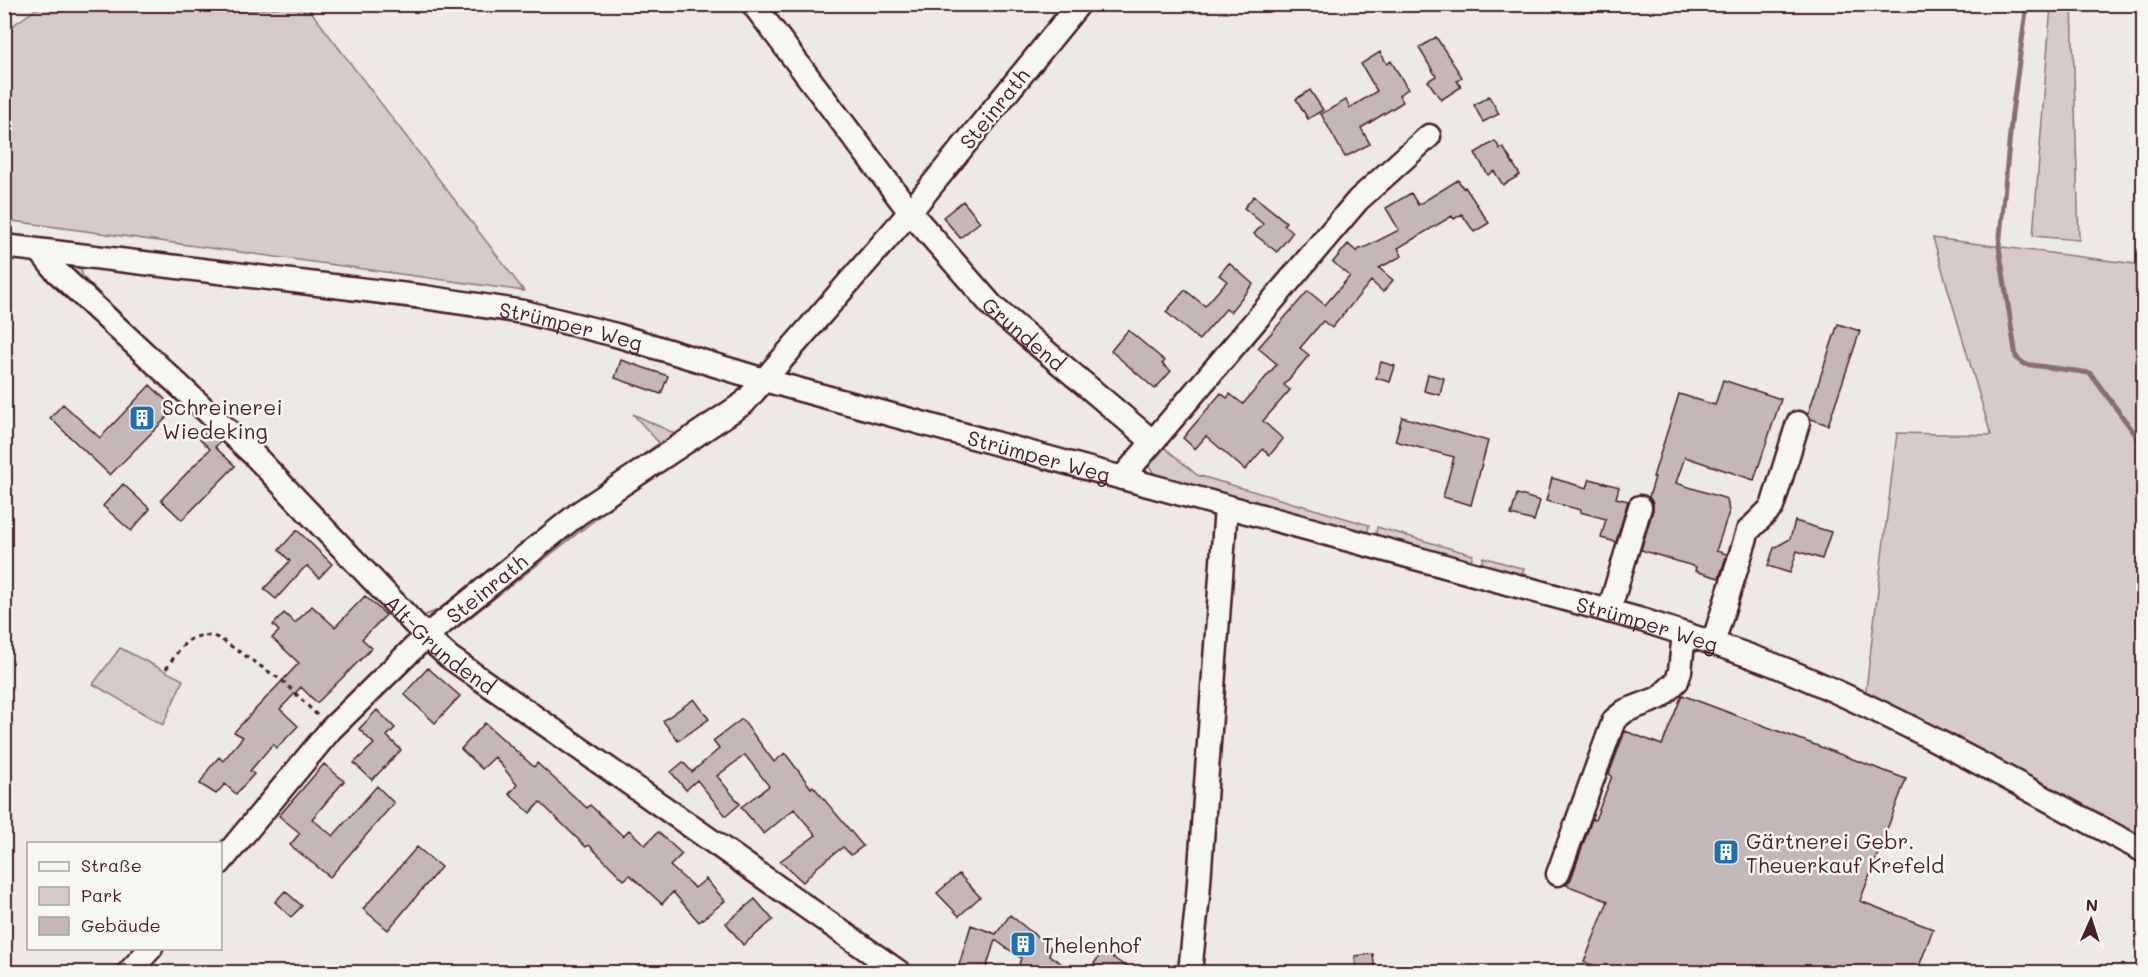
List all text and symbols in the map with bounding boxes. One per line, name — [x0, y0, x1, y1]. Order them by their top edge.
street label: Steinrath — [953, 62, 1035, 154]
street label: Grundend — [977, 291, 1071, 376]
street label: Strümper Weg — [498, 295, 646, 356]
place label: Schreinerei Wiedeking — [162, 393, 283, 444]
building icon: Schreinerei Wiedeking — [127, 403, 157, 433]
street label: Strümper Weg — [965, 423, 1114, 488]
street label: Steinrath — [440, 547, 532, 629]
street label: Alt-Grundend — [380, 588, 501, 699]
street label: Strümper Weg — [1574, 589, 1722, 657]
place label: Gärtnerei Gebr. Theuerkauf Krefeld — [1746, 827, 1944, 878]
building icon: Gärtnerei Gebr. Theuerkauf Krefeld — [1711, 837, 1741, 867]
legend — [27, 842, 222, 950]
text: Straße — [81, 853, 142, 877]
text: Park — [81, 883, 122, 907]
north arrow — [2061, 890, 2121, 950]
text: N — [2085, 894, 2098, 915]
text: Gebäude — [81, 913, 161, 937]
building icon: Thelenhof — [1008, 929, 1038, 959]
place label: Thelenhof — [1042, 931, 1142, 958]

